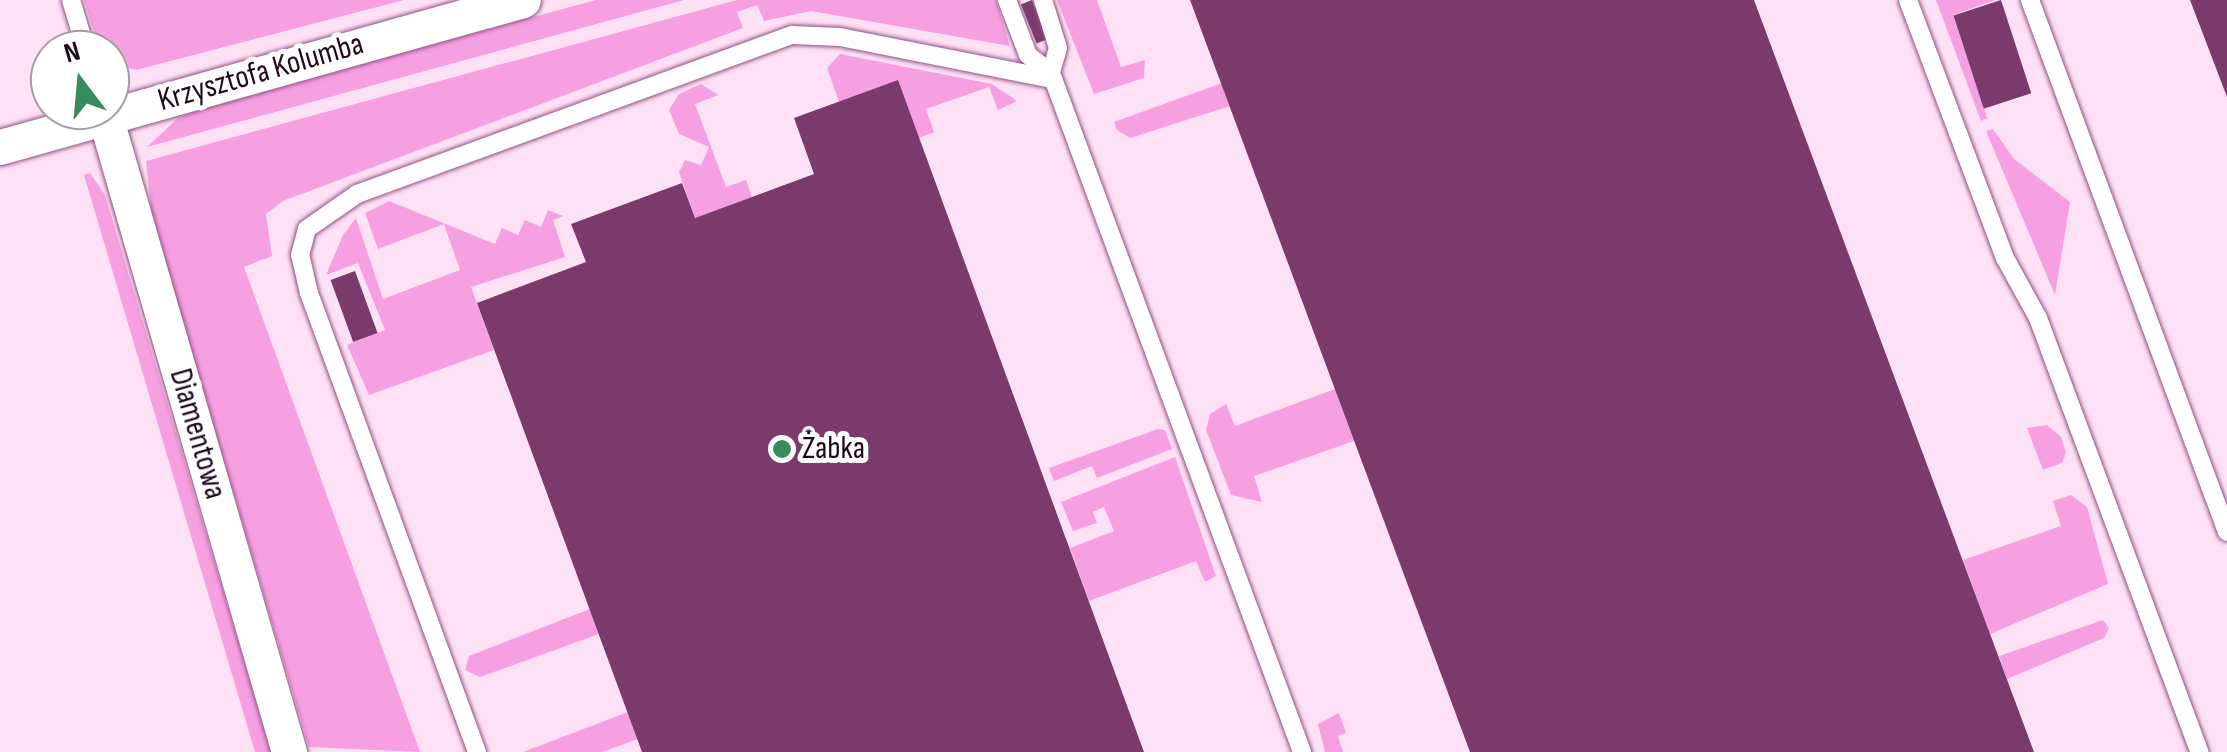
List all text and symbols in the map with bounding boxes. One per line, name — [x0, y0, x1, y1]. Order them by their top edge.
street label: Krzysztofa Kolumba — [154, 25, 368, 121]
north arrow — [30, 30, 130, 130]
text: N — [60, 35, 84, 71]
street label: Diamentowa — [160, 364, 234, 504]
place label: Żabka — [802, 430, 865, 468]
marker: Żabka — [771, 438, 793, 460]

